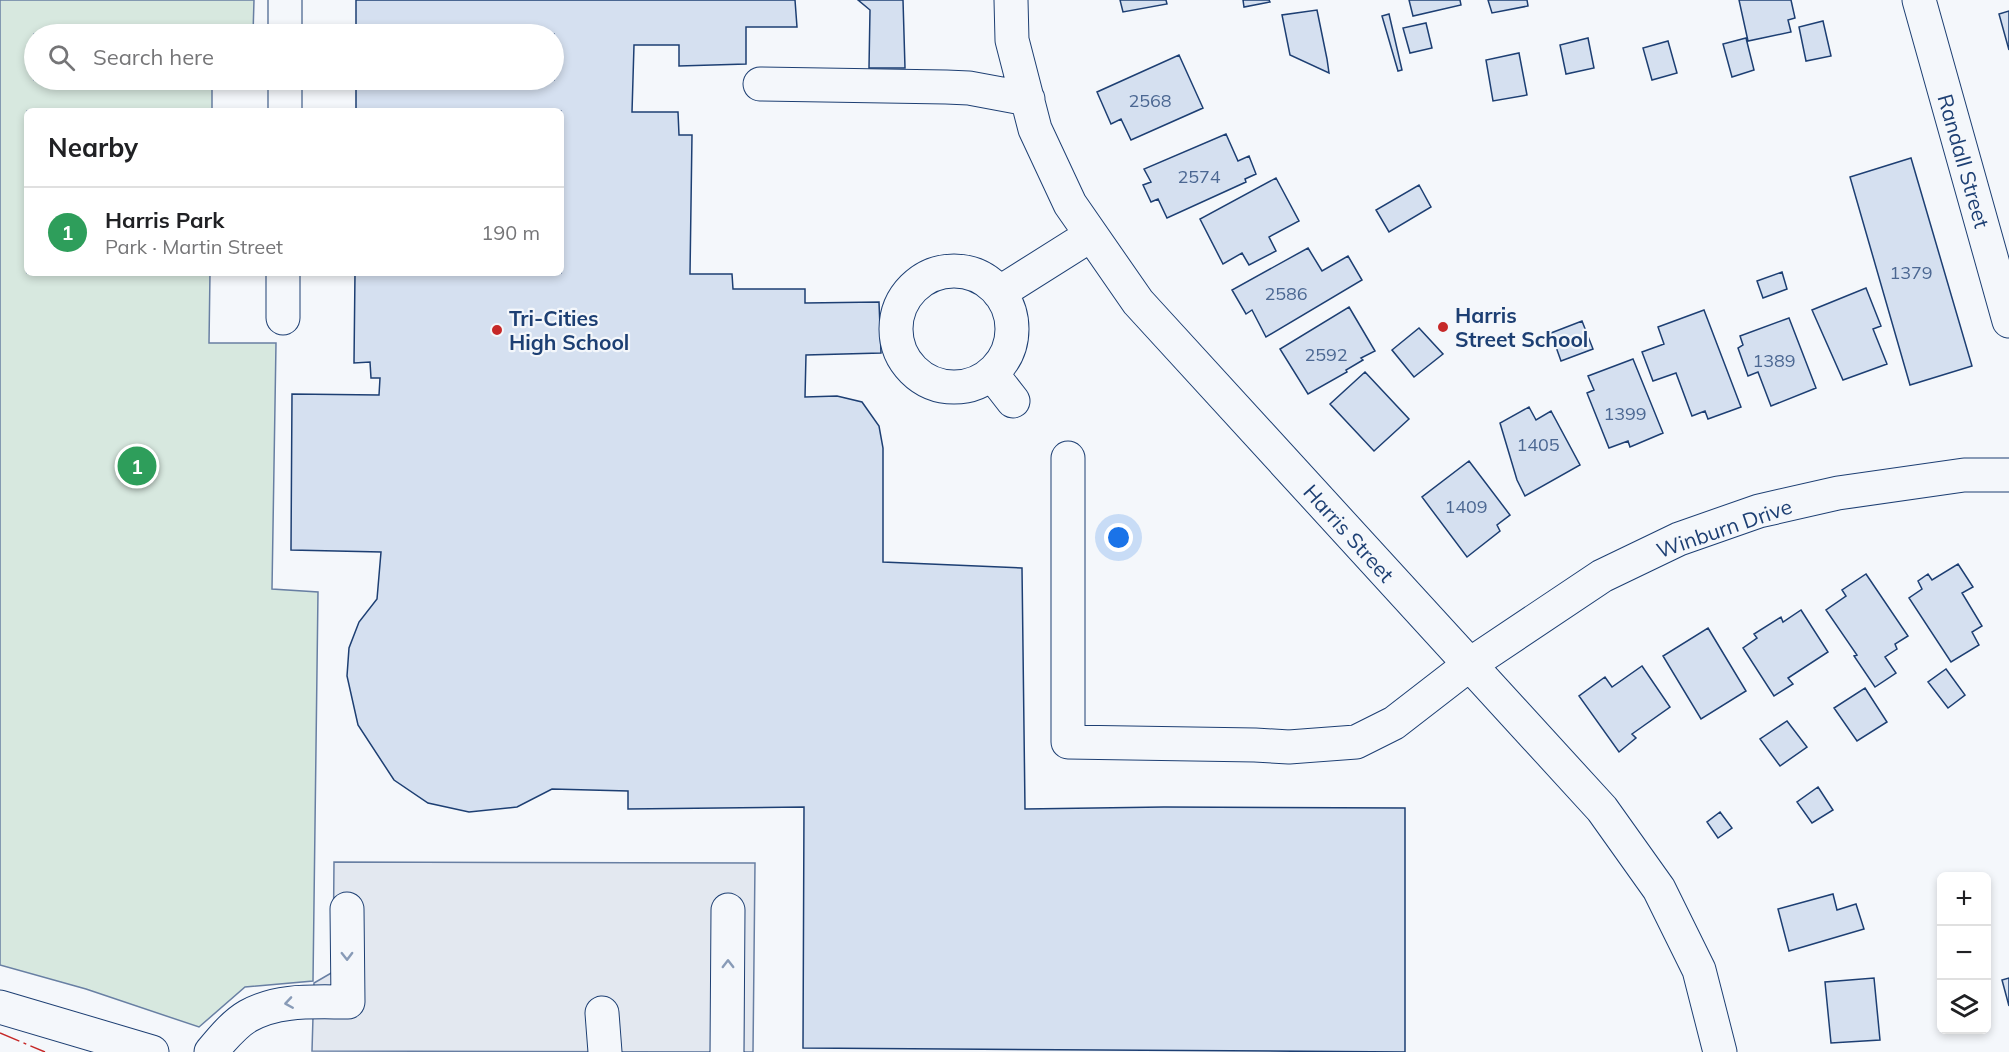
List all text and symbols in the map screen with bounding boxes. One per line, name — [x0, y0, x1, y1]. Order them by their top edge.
search box — [24, 24, 564, 90]
icon: search — [45, 41, 78, 74]
text: Search here — [93, 43, 214, 71]
house number: 2568 — [1128, 89, 1172, 112]
street label: Randall Street — [1932, 91, 1996, 231]
text: Nearby — [48, 131, 138, 164]
house number: 2574 — [1177, 165, 1221, 188]
text: Harris Park — [105, 206, 224, 234]
text: 1 — [62, 220, 74, 245]
text: 190 m — [481, 220, 540, 245]
text: Park · Martin Street — [105, 234, 283, 259]
house number: 1379 — [1889, 261, 1933, 284]
house number: 2586 — [1264, 282, 1308, 305]
place label: Harris Street School — [1455, 302, 1588, 352]
place label: Tri-Cities High School — [509, 305, 629, 355]
marker: Harris Street School — [1436, 320, 1450, 334]
marker: Tri-Cities High School — [490, 323, 504, 337]
house number: 2592 — [1304, 343, 1348, 366]
house number: 1389 — [1752, 349, 1796, 372]
house number: 1399 — [1603, 402, 1647, 425]
house number: 1405 — [1516, 433, 1560, 456]
pin: 1 — [118, 444, 156, 488]
street label: Harris Street — [1298, 479, 1400, 587]
street label: Winburn Drive — [1653, 493, 1795, 563]
house number: 1409 — [1444, 495, 1488, 518]
your location — [1104, 523, 1133, 552]
map controls — [1937, 872, 1991, 1034]
button: + — [1937, 872, 1991, 926]
button: − — [1937, 926, 1991, 980]
one-way arrow — [341, 951, 353, 960]
one-way arrow — [721, 959, 734, 968]
button: layers — [1937, 980, 1991, 1034]
one-way arrow — [285, 996, 295, 1009]

